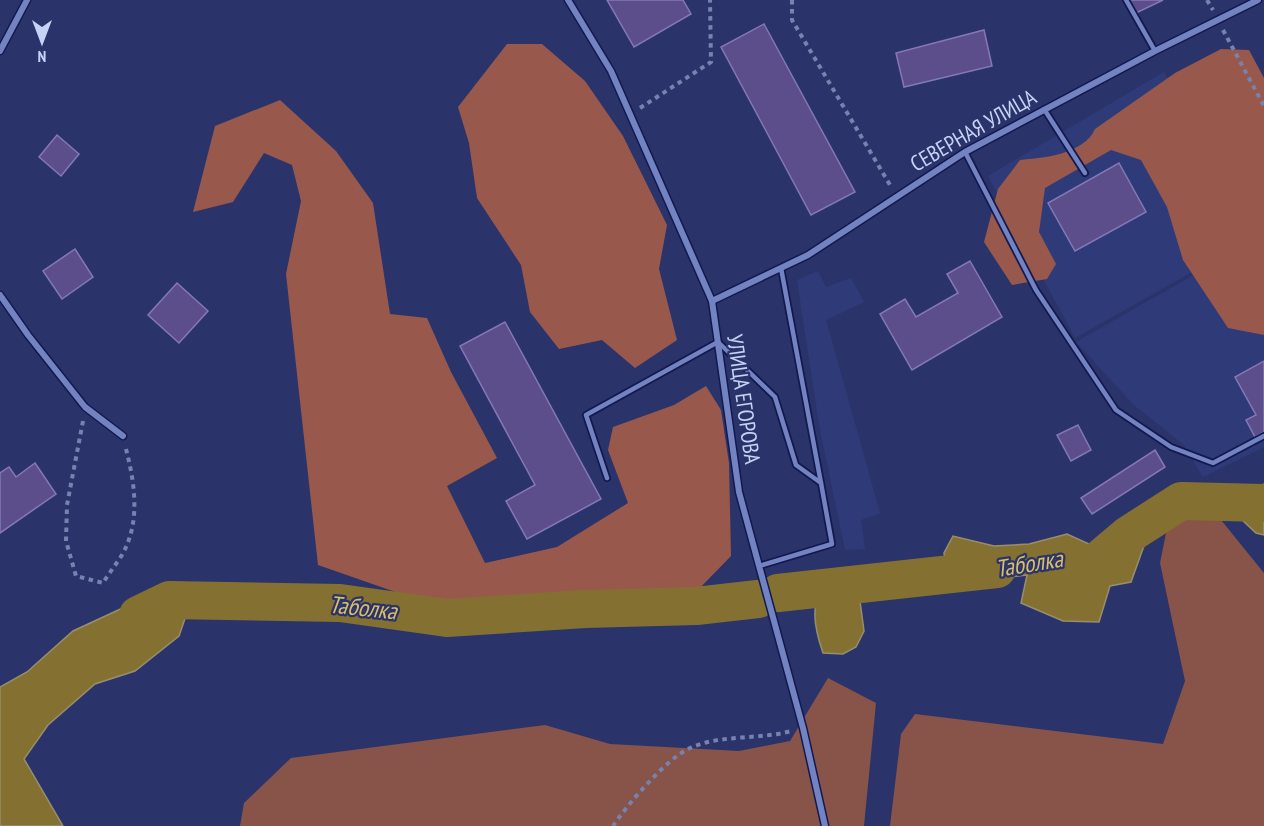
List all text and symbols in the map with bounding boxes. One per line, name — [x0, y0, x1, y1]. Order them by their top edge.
north arrow — [12, 12, 72, 72]
text: N — [38, 47, 46, 67]
street label: СЕВЕРНАЯ УЛИЦА — [905, 82, 1042, 177]
street label: УЛИЦА ЕГОРОВА — [721, 332, 767, 466]
water label: Таболка — [993, 543, 1066, 584]
water label: Таболка — [328, 589, 400, 627]

